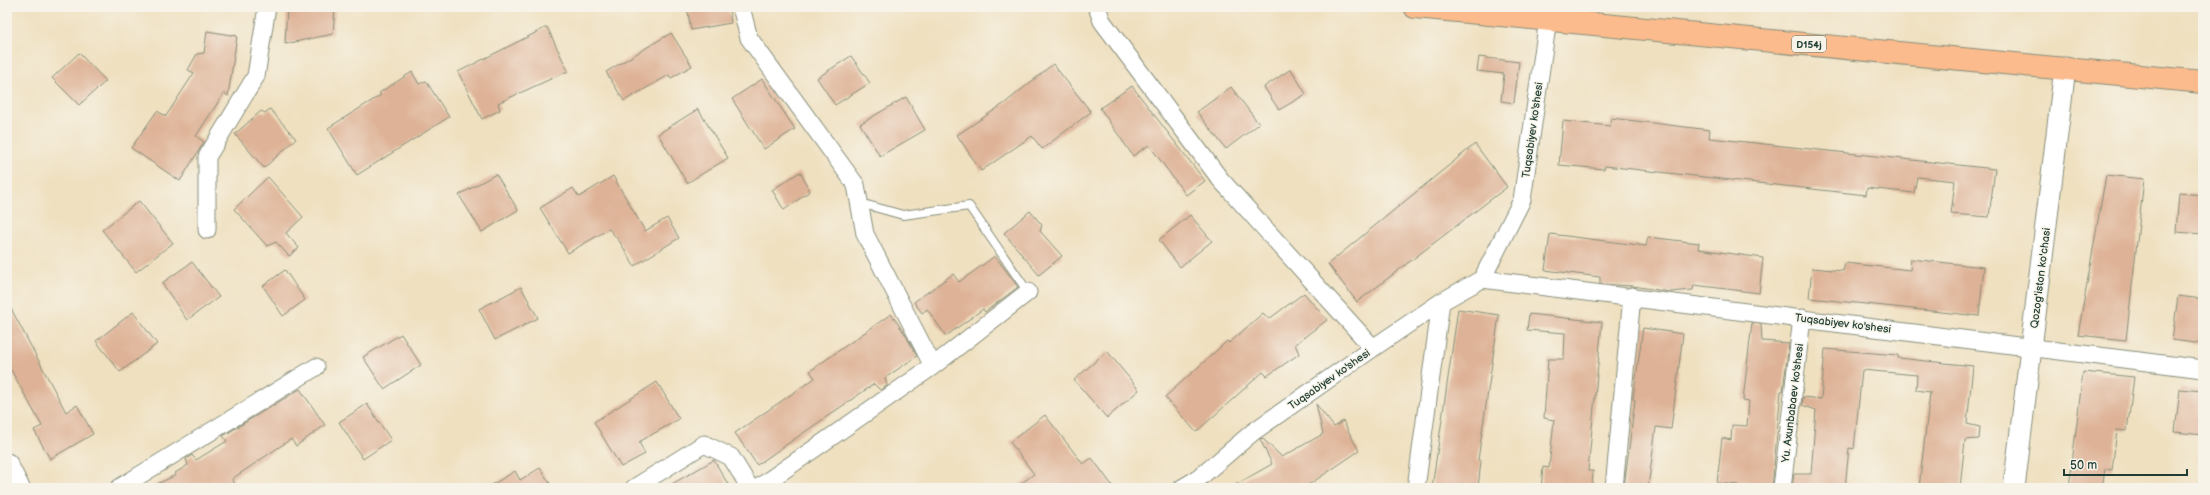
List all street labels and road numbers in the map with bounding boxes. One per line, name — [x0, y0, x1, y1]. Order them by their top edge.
road number: D154j — [1792, 36, 1826, 52]
street label: Tuqsabiyev ko'shesi — [1519, 81, 1546, 179]
street label: Qozog'iston ko'chasi — [2028, 227, 2053, 329]
street label: Tuqsabiyev ko'shesi — [1794, 311, 1892, 336]
street label: Yu. Axunbabaev ko'shesi — [1779, 343, 1806, 464]
street label: Tuqsabiyev ko'shesi — [1286, 346, 1373, 413]

